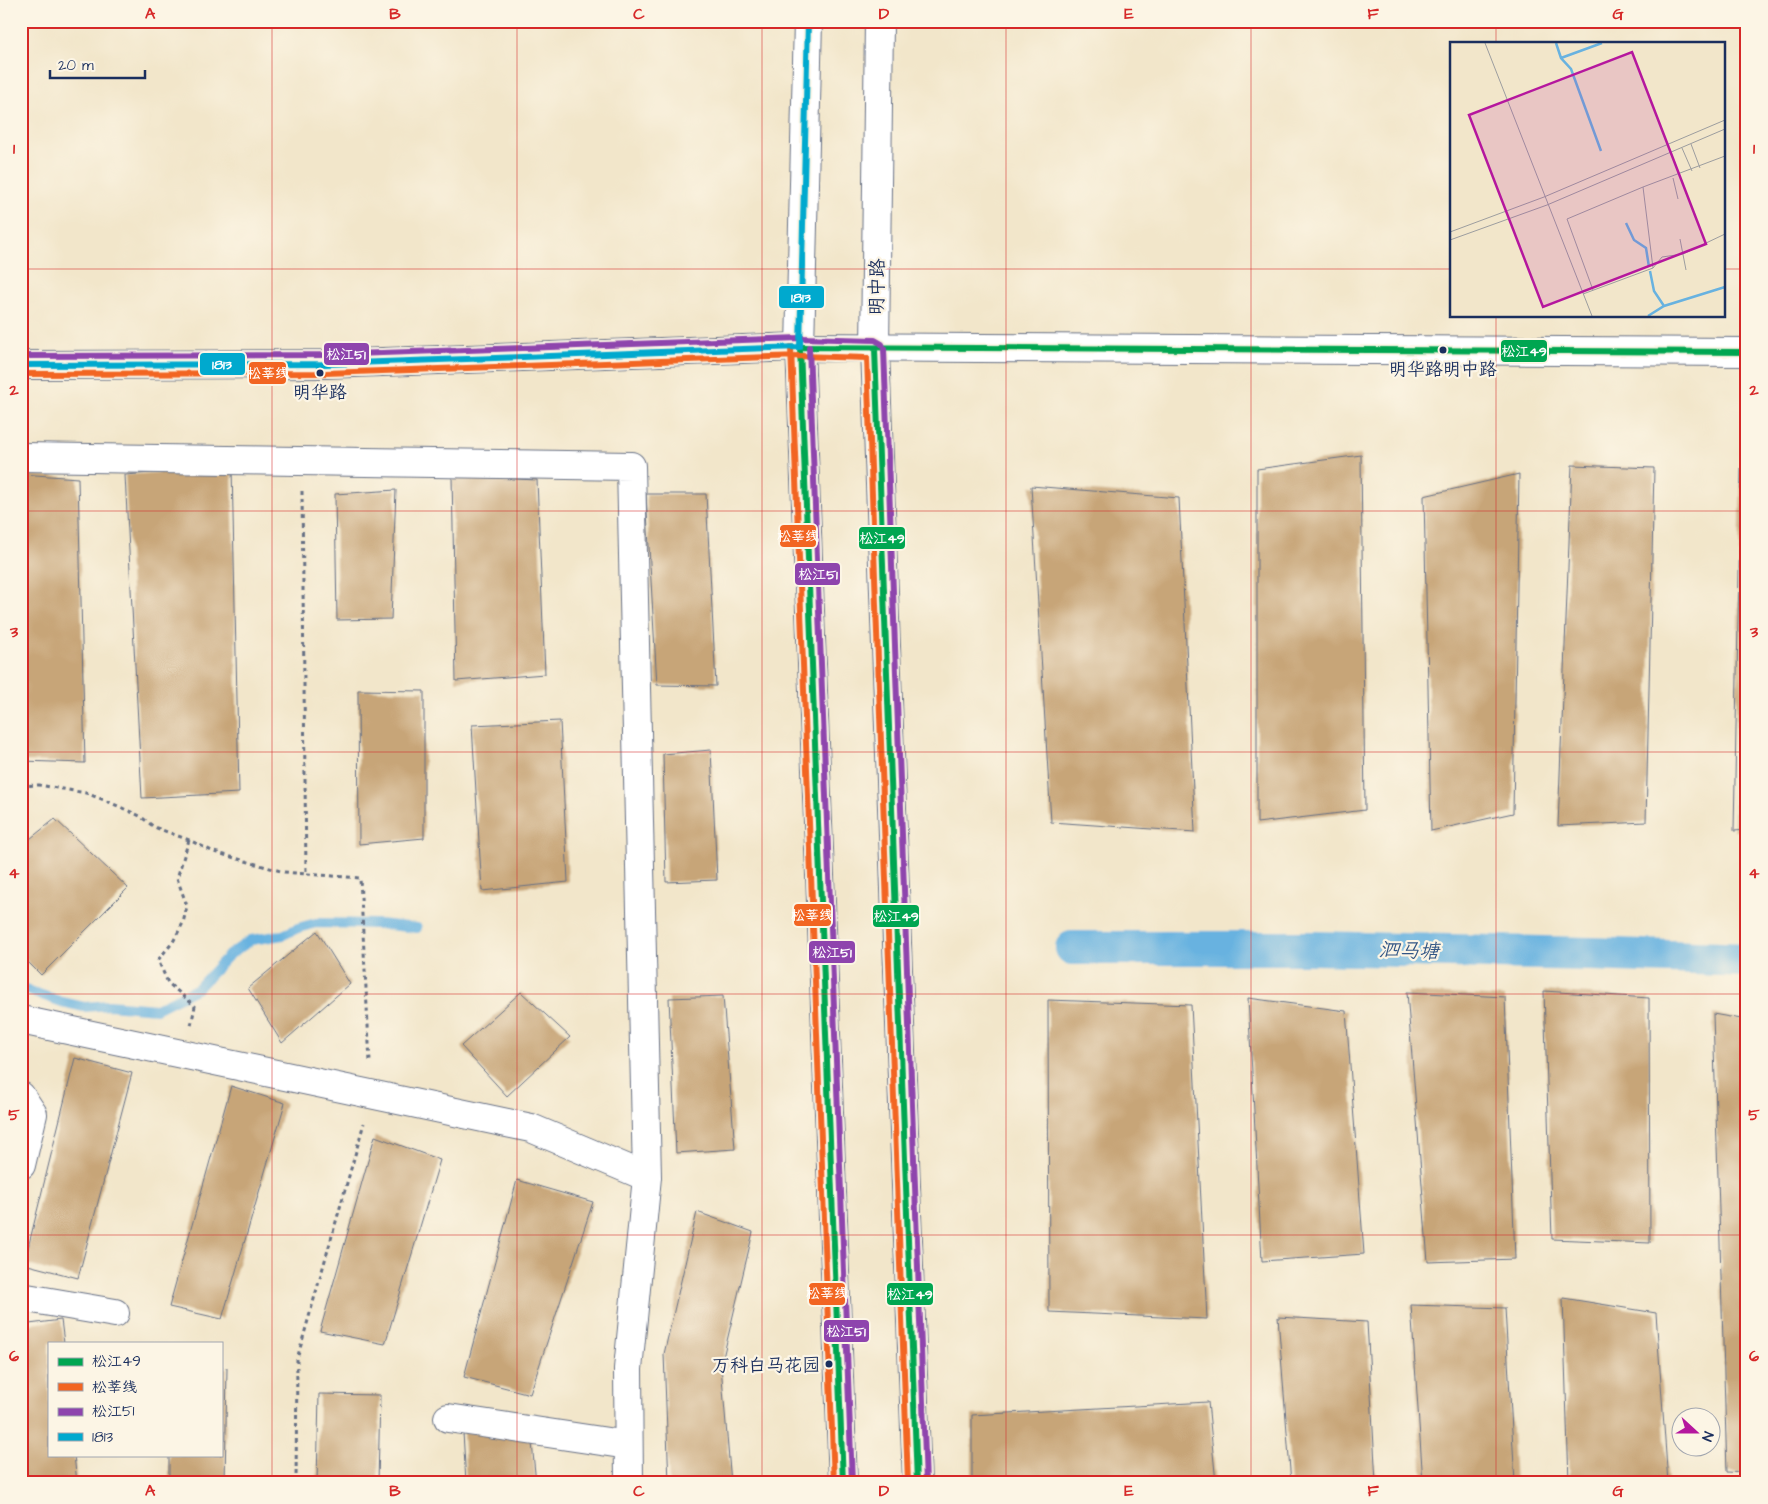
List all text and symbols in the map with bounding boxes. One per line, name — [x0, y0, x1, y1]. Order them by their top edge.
text: A — [145, 3, 156, 25]
text: B — [389, 3, 401, 25]
text: C — [633, 3, 645, 25]
text: D — [879, 3, 890, 25]
text: E — [1124, 3, 1134, 25]
text: F — [1367, 3, 1379, 25]
text: G — [1612, 3, 1624, 25]
inset map — [1450, 42, 1726, 318]
scale bar — [50, 48, 145, 80]
text: 20 m — [58, 55, 94, 76]
text: 1 — [13, 138, 16, 160]
text: 1 — [1753, 138, 1756, 160]
street label: 明中路 — [864, 258, 891, 316]
line badge: 1813 — [778, 285, 825, 309]
text: 1813 — [791, 288, 812, 308]
line badge: 松江49 — [1500, 339, 1548, 363]
line badge: 松江51 — [323, 342, 370, 366]
text: 松江49 — [1501, 342, 1547, 362]
text: 松江51 — [326, 345, 366, 365]
marker: 明华路明中路 — [1438, 345, 1448, 355]
line badge: 1813 — [199, 352, 246, 376]
text: 1813 — [212, 355, 233, 375]
place label: 明华路明中路 — [1389, 357, 1497, 382]
line badge: 松莘线 — [248, 361, 287, 385]
text: 松莘线 — [247, 364, 289, 384]
marker: 明华路 — [315, 368, 325, 378]
text: 2 — [8, 379, 19, 401]
text: 2 — [1748, 379, 1759, 401]
place label: 明华路 — [293, 380, 347, 405]
line badge: 松莘线 — [779, 524, 817, 548]
line badge: 松江49 — [858, 526, 906, 550]
text: 松莘线 — [777, 527, 819, 547]
text: 松江49 — [859, 529, 905, 549]
line badge: 松江51 — [794, 562, 841, 586]
text: 松江51 — [798, 565, 838, 585]
text: 3 — [9, 621, 19, 643]
text: 3 — [1749, 621, 1759, 643]
text: 4 — [9, 862, 20, 884]
text: 4 — [1749, 862, 1760, 884]
line badge: 松莘线 — [793, 903, 832, 927]
line badge: 松江49 — [872, 904, 920, 928]
text: 松莘线 — [791, 906, 833, 926]
text: 松江49 — [873, 907, 919, 927]
water label: 泗马塘 — [1378, 936, 1441, 966]
line badge: 松江51 — [808, 940, 856, 964]
text: 松江51 — [812, 943, 852, 963]
text: 5 — [8, 1104, 20, 1126]
text: 5 — [1748, 1104, 1760, 1126]
line badge: 松莘线 — [808, 1282, 846, 1306]
line badge: 松江49 — [886, 1282, 934, 1306]
text: 松莘线 — [806, 1284, 848, 1304]
text: 松江49 — [887, 1285, 933, 1305]
line badge: 松江51 — [823, 1319, 870, 1343]
text: 松江51 — [826, 1322, 866, 1342]
legend — [48, 1342, 222, 1456]
text: 6 — [9, 1345, 19, 1367]
text: 6 — [1749, 1345, 1759, 1367]
text: 松江49 — [92, 1351, 141, 1372]
place label: 万科白马花园 — [712, 1353, 820, 1378]
marker: 万科白马花园 — [824, 1359, 834, 1369]
text: 松莘线 — [92, 1377, 137, 1398]
text: 松江51 — [92, 1401, 135, 1422]
north arrow — [1670, 1406, 1720, 1456]
text: 1813 — [92, 1427, 114, 1448]
text: N — [1696, 1429, 1718, 1444]
text: A — [145, 1480, 156, 1502]
text: B — [389, 1480, 401, 1502]
text: C — [633, 1480, 645, 1502]
text: D — [879, 1480, 890, 1502]
text: E — [1124, 1480, 1134, 1502]
text: F — [1367, 1480, 1379, 1502]
text: G — [1612, 1480, 1624, 1502]

